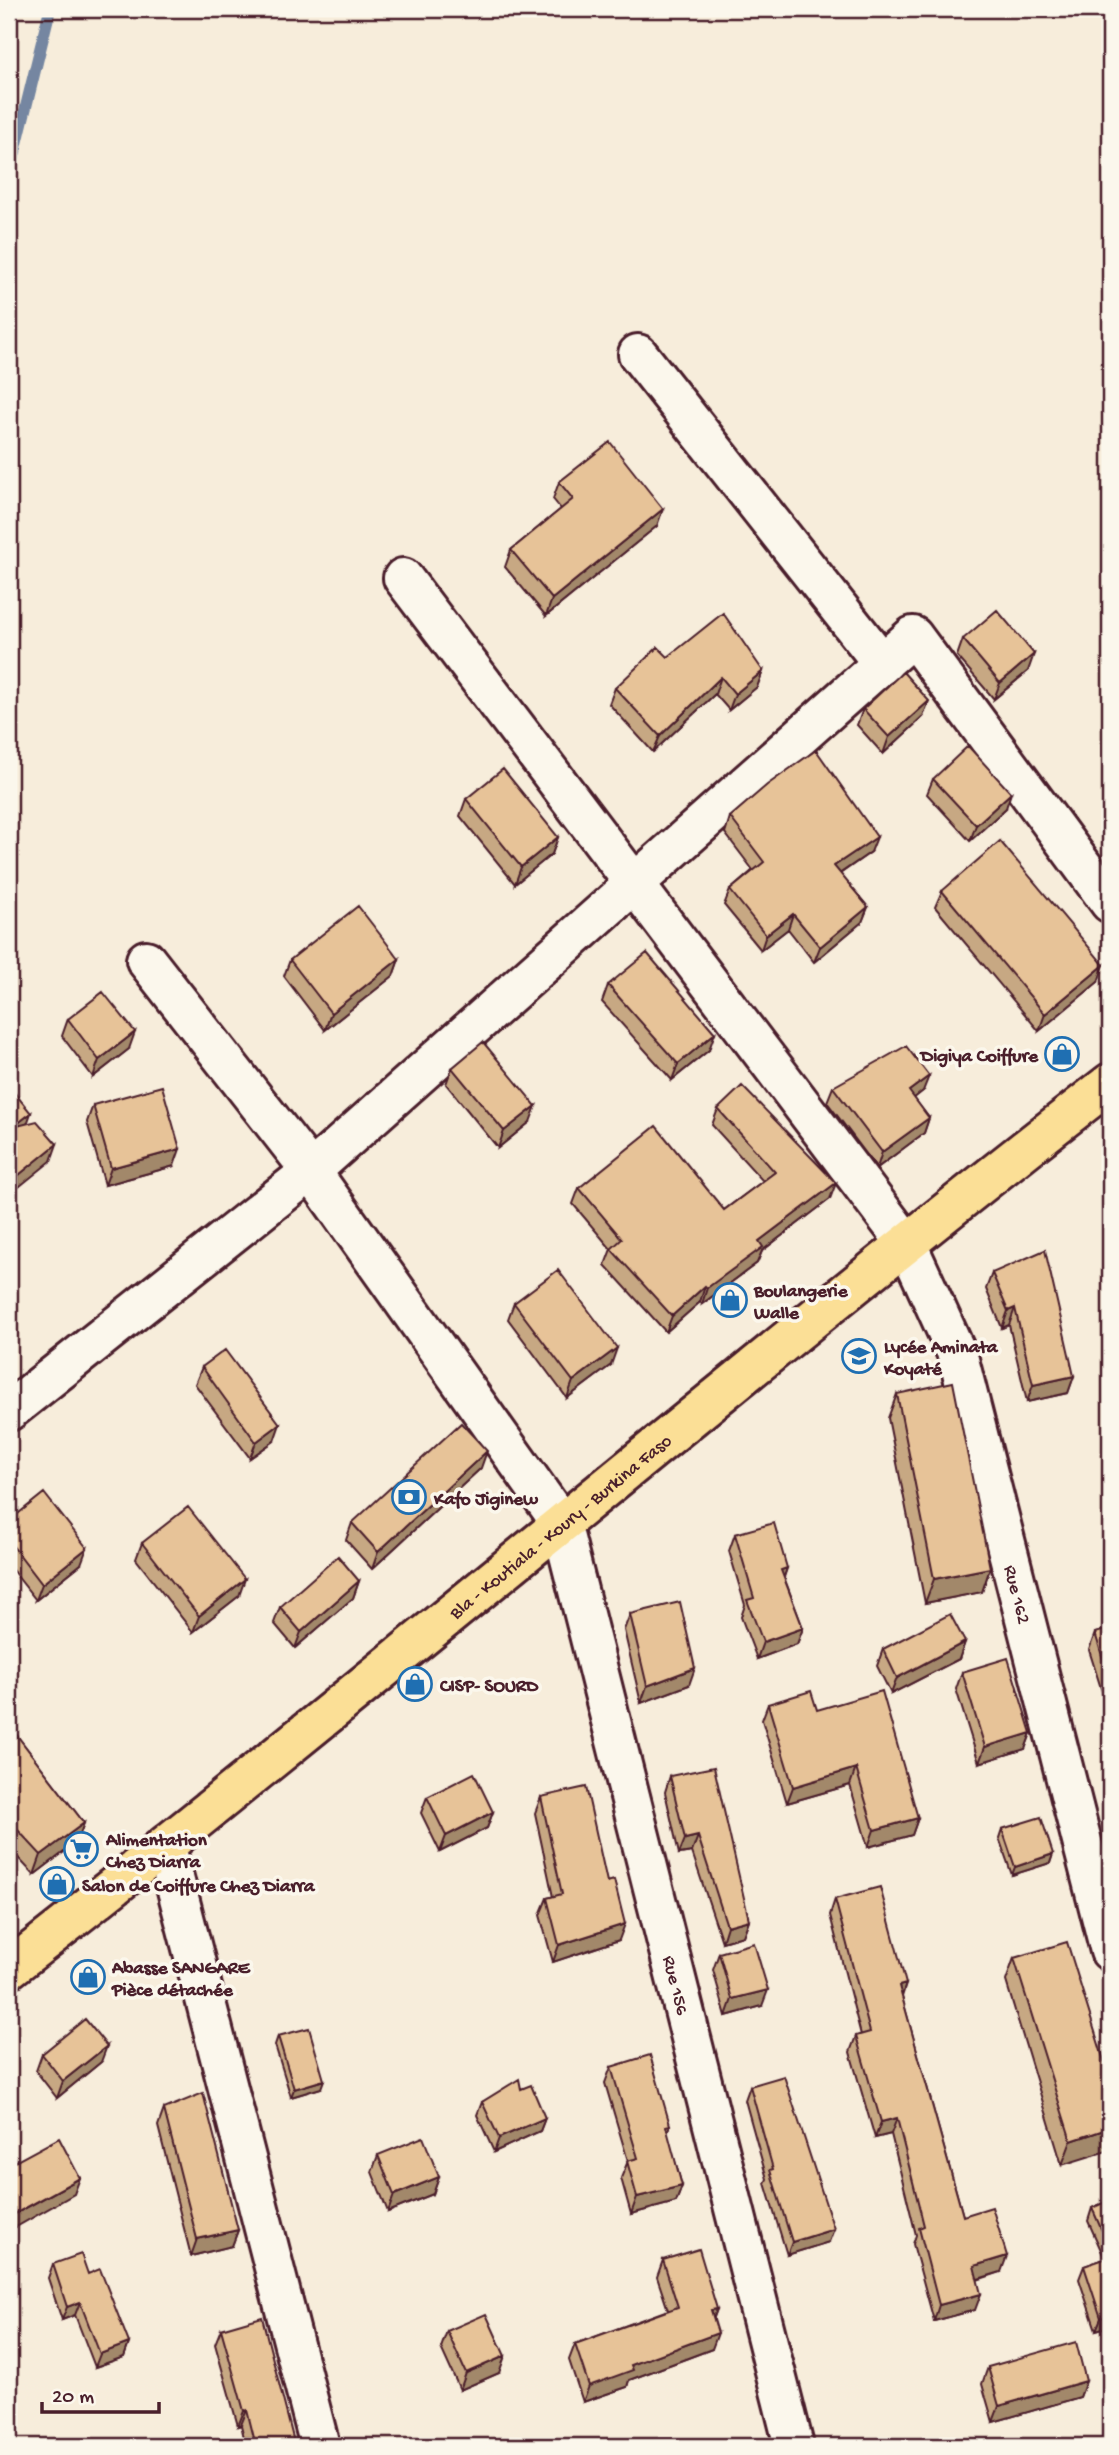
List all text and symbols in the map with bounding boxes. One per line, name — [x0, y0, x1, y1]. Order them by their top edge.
shop icon: Digiya Coiffure — [1043, 1035, 1081, 1073]
place label: Digiya Coiffure — [919, 1046, 1039, 1069]
shop icon: Boulangerie Walle — [711, 1281, 749, 1319]
place label: Boulangerie Walle — [753, 1281, 849, 1326]
school or university icon: Lycée Aminata Koyaté — [840, 1337, 878, 1375]
place label: Lycée Aminata Koyaté — [883, 1337, 999, 1382]
street label: Bla - Koutiala - Koury - Burkina Faso — [445, 1430, 678, 1626]
bank icon: Kafo Jiginew — [390, 1478, 428, 1516]
place label: Kafo Jiginew — [433, 1489, 538, 1512]
street label: Rue 162 — [997, 1563, 1034, 1627]
shop icon: CISP- SOURD — [396, 1665, 434, 1703]
place label: CISP- SOURD — [439, 1676, 539, 1699]
supermarket icon: Alimentation Chez Diarra — [62, 1830, 100, 1868]
place label: Alimentation Chez Diarra — [105, 1830, 208, 1875]
shop icon: Salon de Coiffure Chez Diarra — [38, 1865, 76, 1903]
place label: Salon de Coiffure Chez Diarra — [82, 1876, 316, 1899]
street label: Rue 156 — [656, 1954, 693, 2018]
shop icon: Abasse SANGARE Pièce détachée — [69, 1958, 107, 1996]
place label: Abasse SANGARE Pièce détachée — [111, 1958, 251, 2003]
scale bar — [42, 2371, 159, 2415]
text: 20 m — [52, 2386, 94, 2411]

